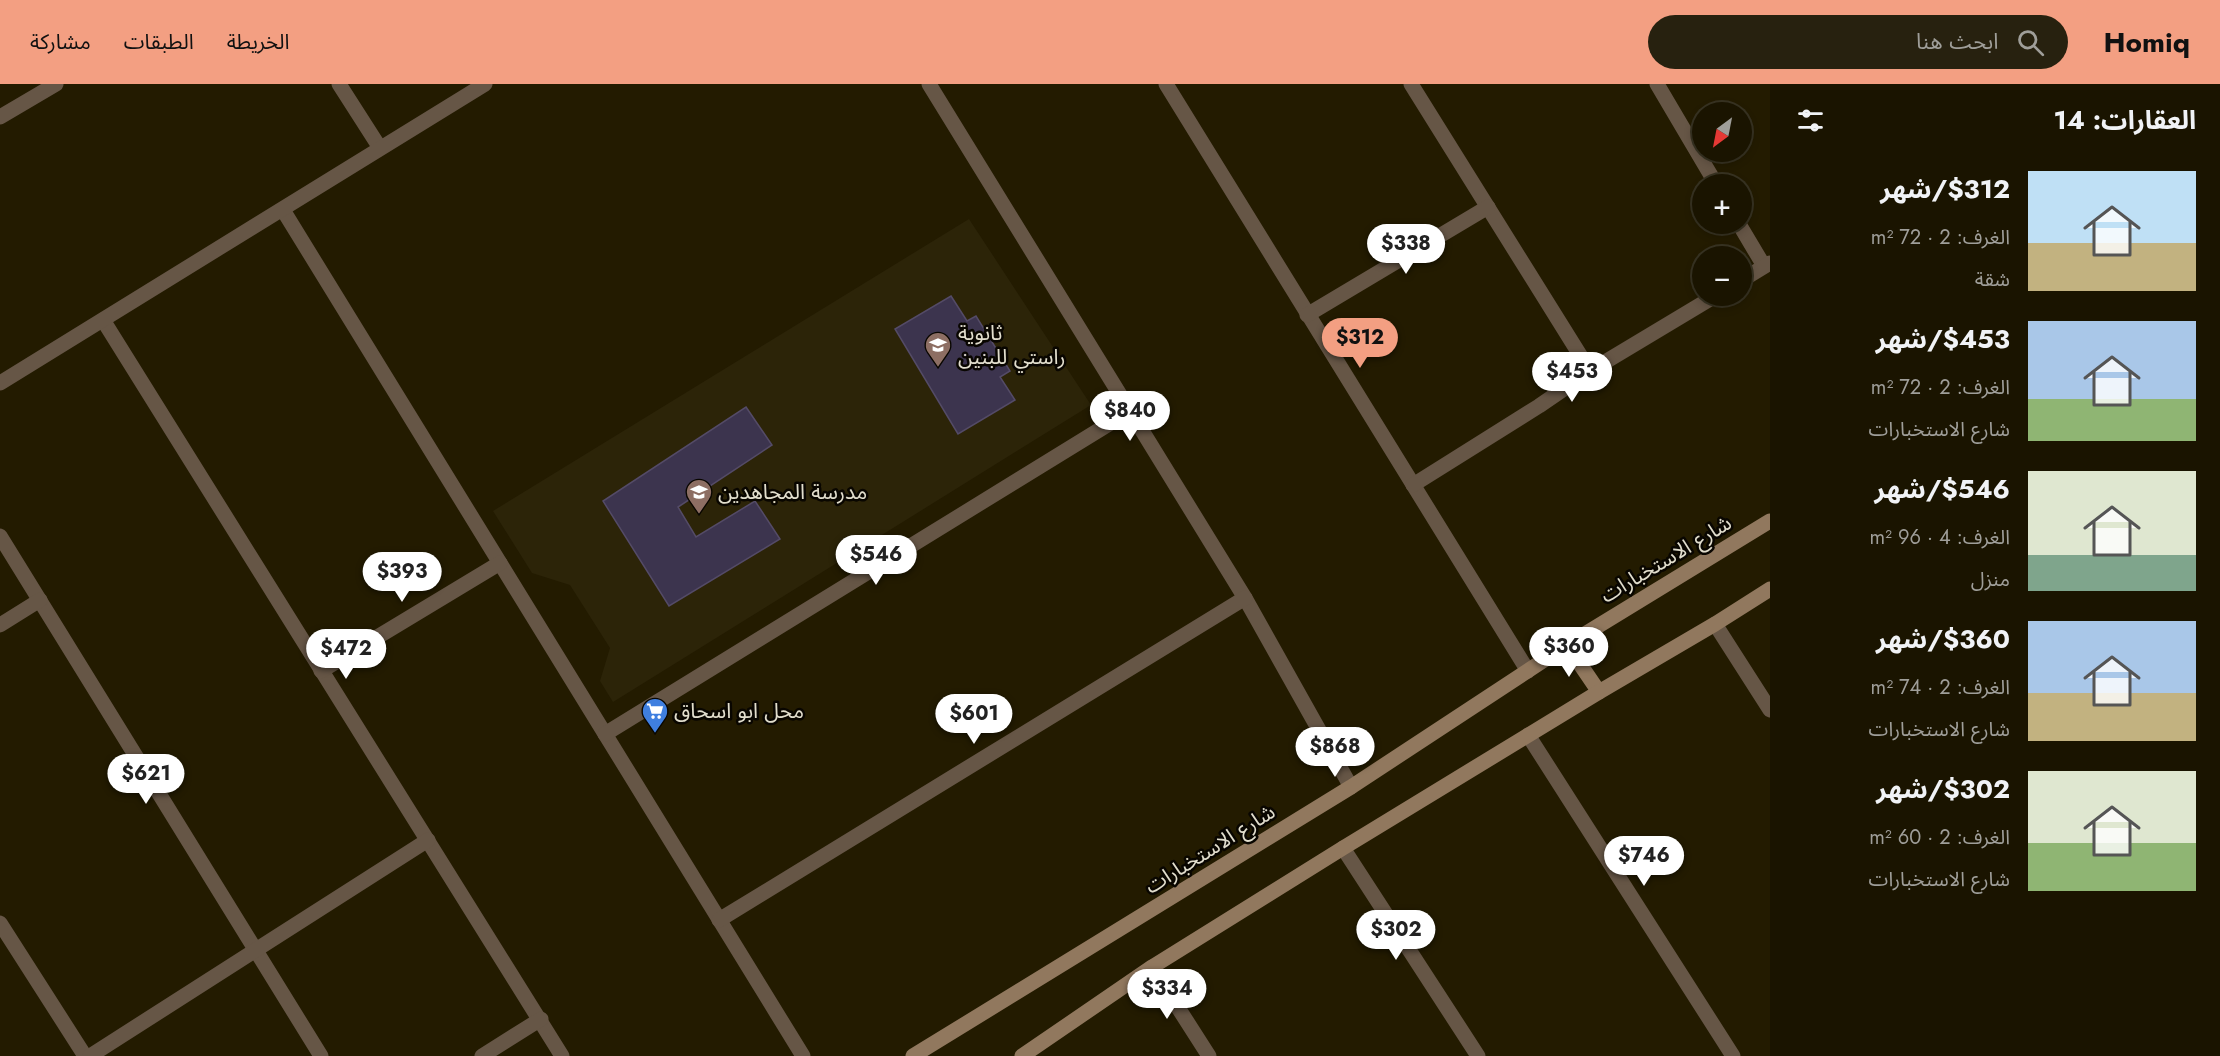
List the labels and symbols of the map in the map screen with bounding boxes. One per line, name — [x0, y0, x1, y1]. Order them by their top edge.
north arrow — [1692, 102, 1752, 162]
pin: $338 — [1370, 224, 1442, 275]
place label: ثانوية راستي للبنين — [958, 318, 1066, 373]
pin: $312 — [1324, 318, 1396, 369]
school or university icon: ثانوية راستي للبنين — [923, 330, 953, 368]
pin: $453 — [1536, 352, 1608, 403]
pin: $840 — [1094, 391, 1166, 442]
school or university icon: مدرسة المجاهدين — [684, 477, 714, 515]
place label: مدرسة المجاهدين — [718, 477, 867, 507]
street label: شارع الاستخبارات — [1595, 508, 1737, 610]
pin: $546 — [840, 535, 912, 586]
pin: $393 — [366, 552, 438, 603]
pin: $360 — [1533, 627, 1605, 678]
pin: $472 — [310, 629, 382, 680]
pin: $601 — [938, 694, 1010, 745]
supermarket icon: محل ابو اسحاق — [640, 696, 670, 734]
place label: محل ابو اسحاق — [674, 696, 804, 726]
pin: $868 — [1299, 727, 1371, 778]
pin: $621 — [110, 754, 182, 805]
street label: شارع الاستخبارات — [1139, 797, 1281, 901]
pin: $746 — [1608, 836, 1680, 887]
pin: $302 — [1360, 910, 1432, 961]
pin: $334 — [1131, 969, 1203, 1020]

